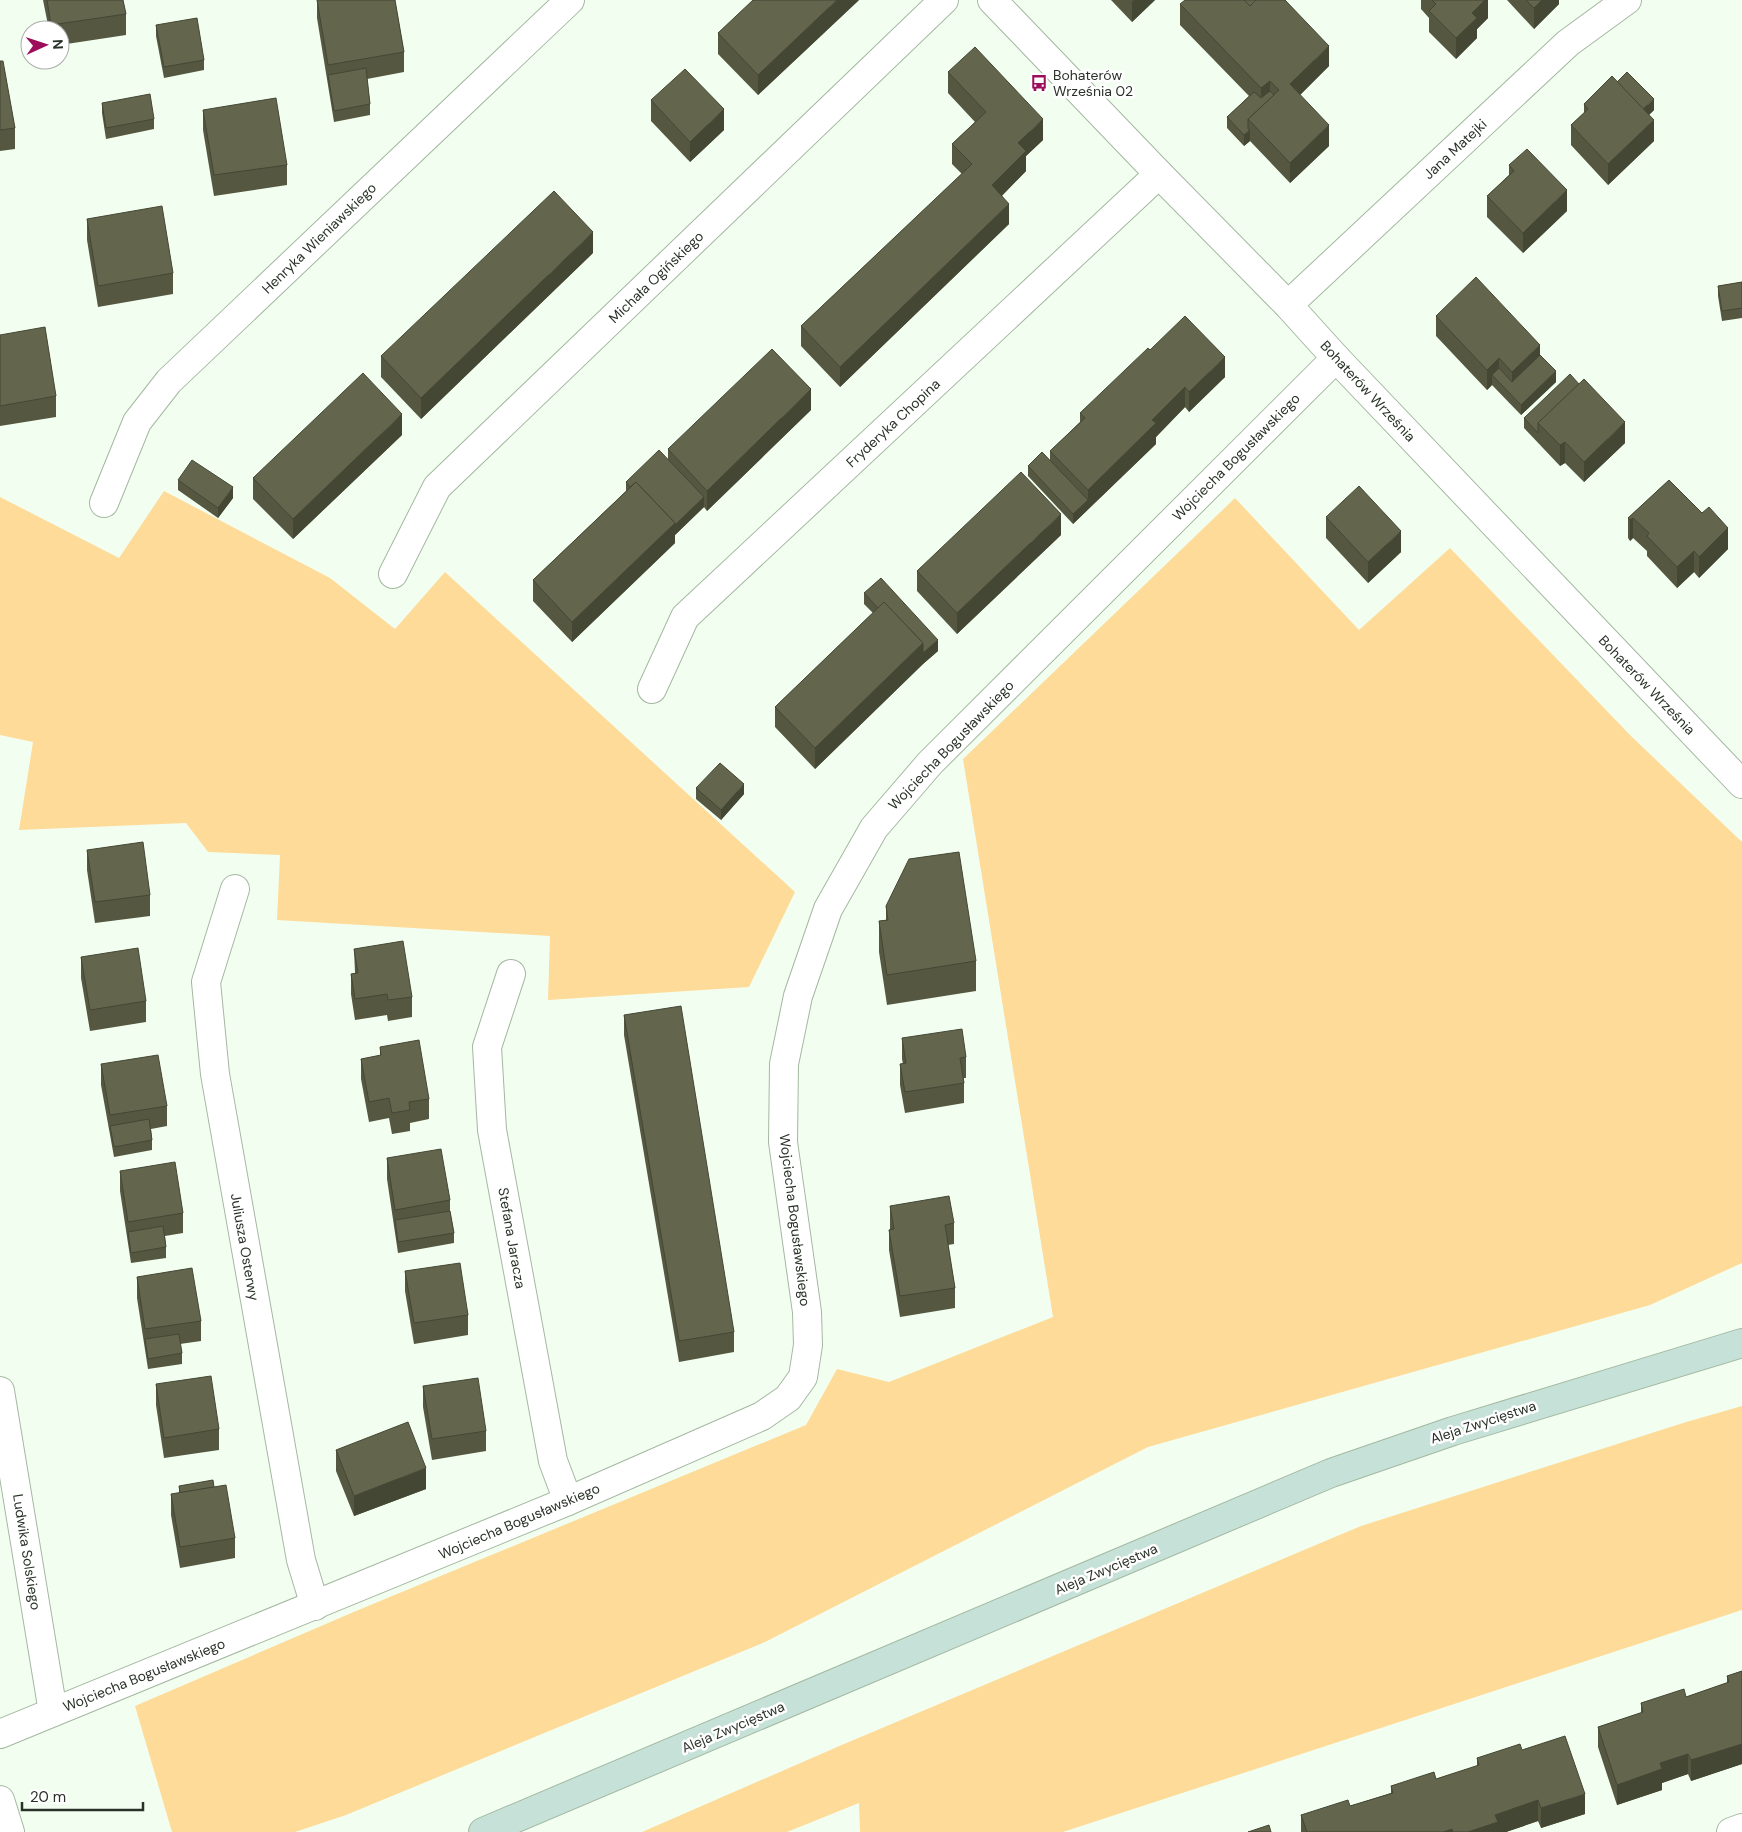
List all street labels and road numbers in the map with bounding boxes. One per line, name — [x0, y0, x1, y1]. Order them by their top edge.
street label: Jana Matejki — [1420, 115, 1490, 183]
street label: Henryka Wieniawskiego — [258, 179, 380, 297]
street label: Michała Ogińskiego — [605, 227, 707, 327]
street label: Bohaterów Września — [1317, 337, 1419, 445]
street label: Fryderyka Chopina — [842, 375, 944, 471]
street label: Wojciecha Bogusławskiego — [1168, 389, 1304, 525]
street label: Bohaterów Września — [1595, 631, 1699, 739]
street label: Wojciecha Bogusławskiego — [884, 676, 1018, 814]
street label: Wojciecha Bogusławskiego — [775, 1133, 815, 1307]
street label: Stefana Jaracza — [494, 1186, 530, 1290]
street label: Juliusza Osterwy — [227, 1192, 263, 1302]
street label: Aleja Zwycięstwa — [1428, 1396, 1538, 1448]
street label: Wojciecha Bogusławskiego — [436, 1479, 602, 1563]
street label: Ludwika Solskiego — [9, 1493, 45, 1611]
street label: Aleja Zwycięstwa — [1052, 1539, 1160, 1599]
street label: Wojciecha Bogusławskiego — [60, 1634, 228, 1716]
street label: Aleja Zwycięstwa — [679, 1697, 787, 1757]

